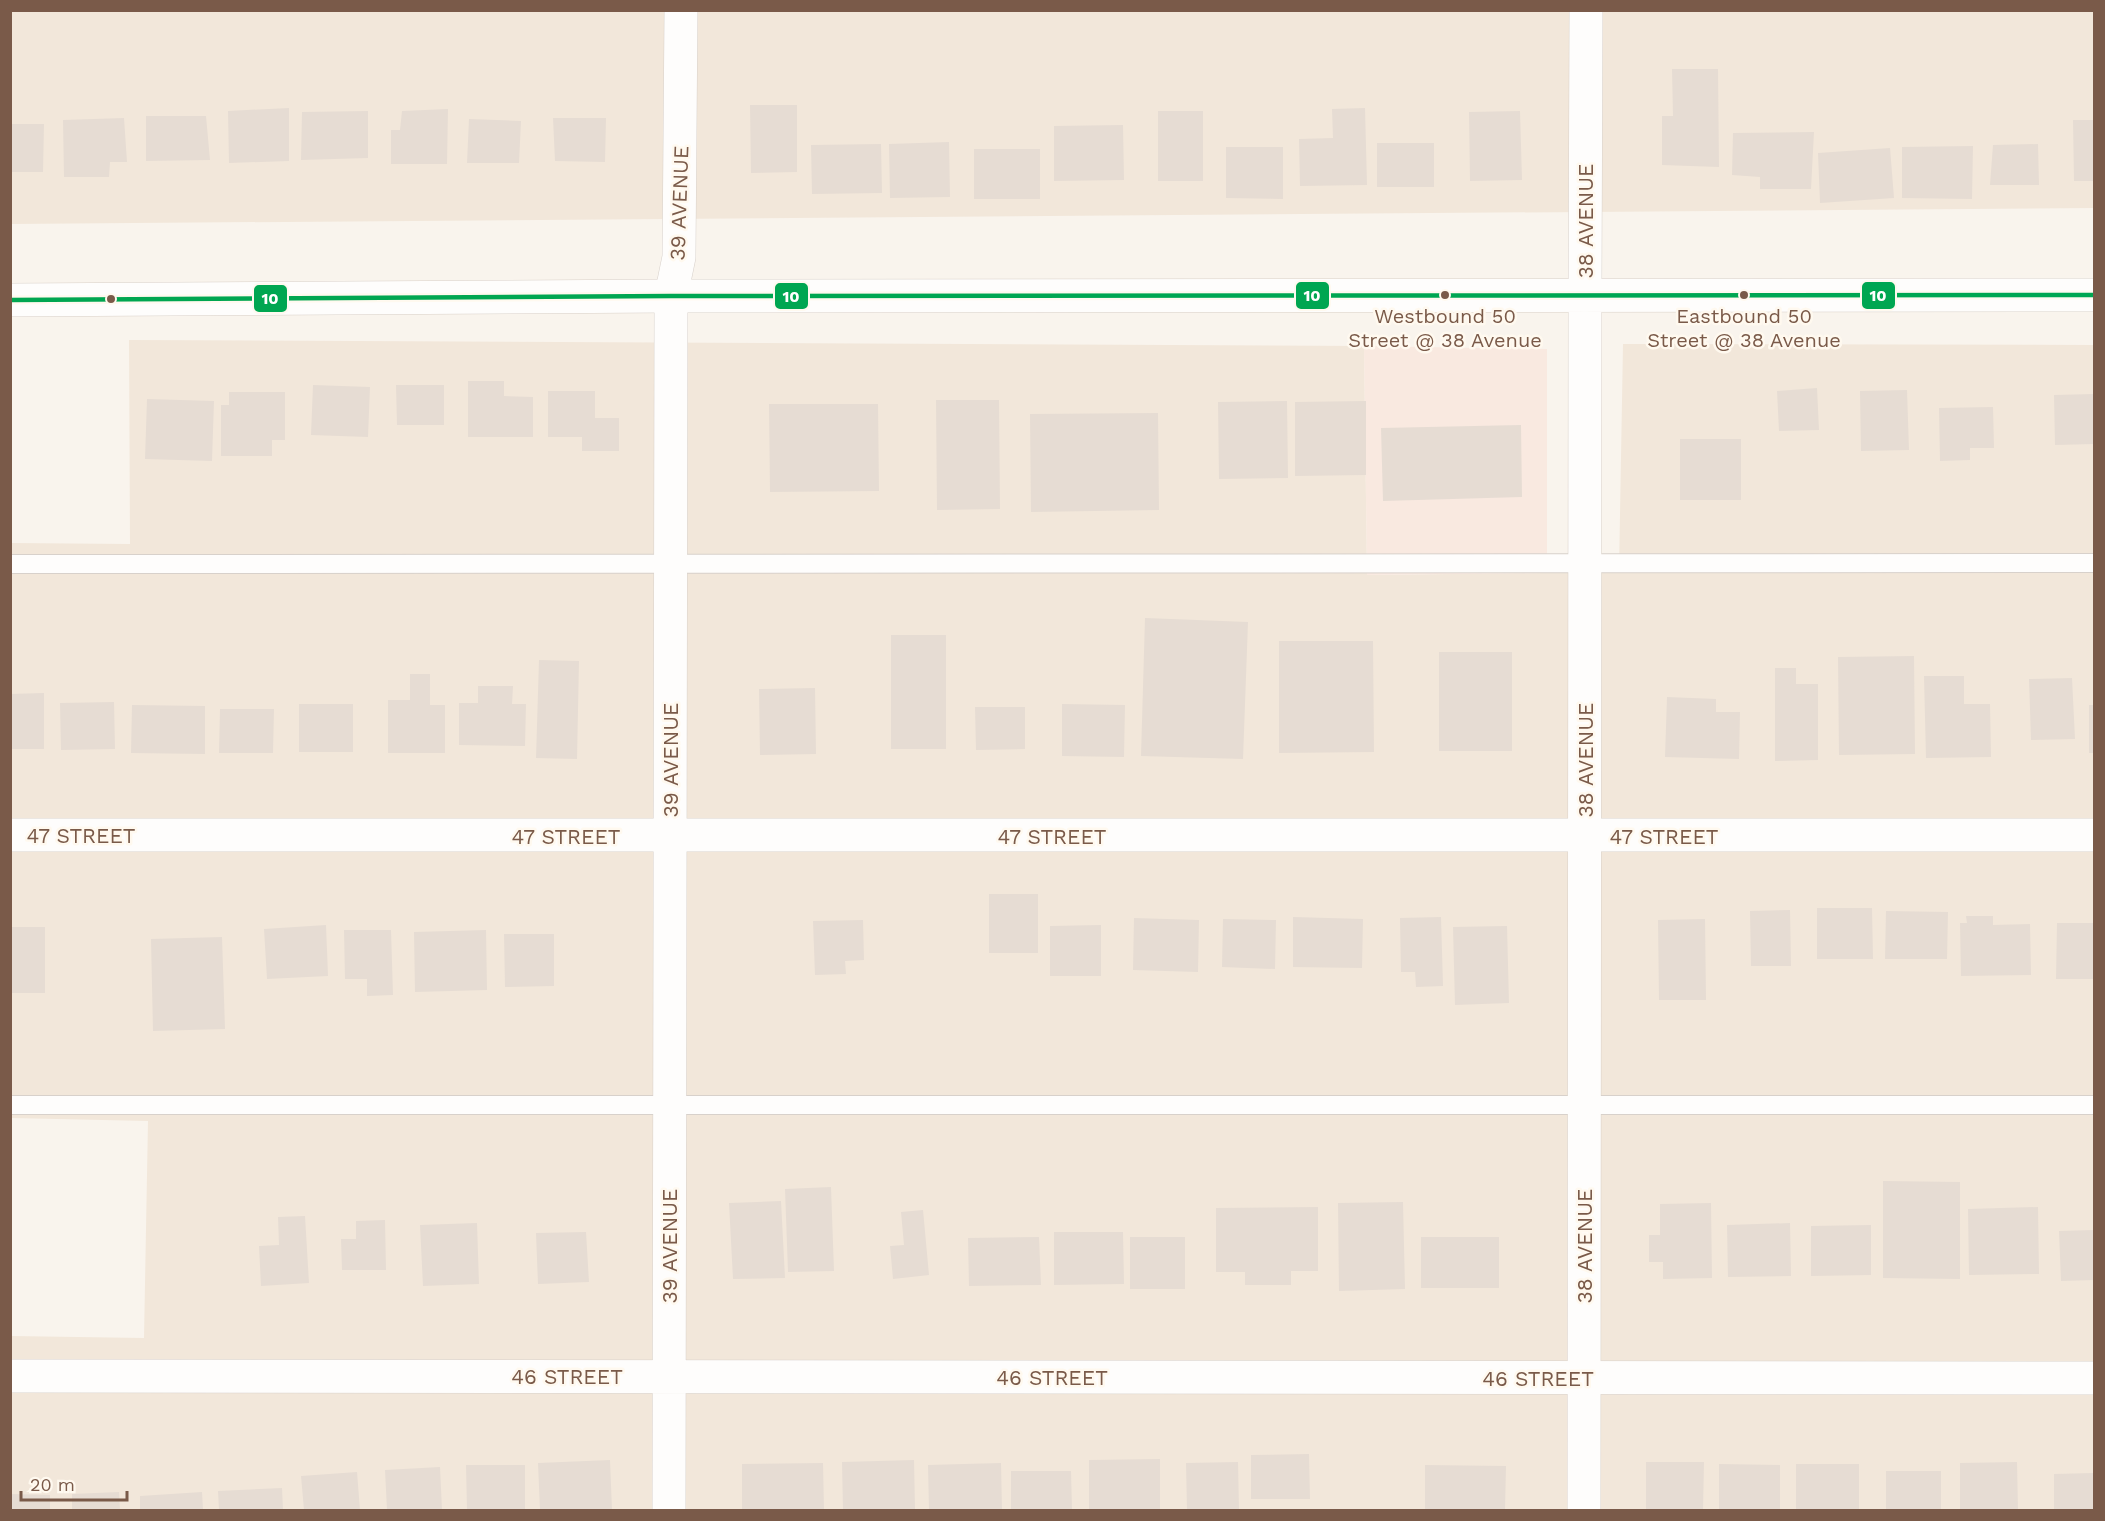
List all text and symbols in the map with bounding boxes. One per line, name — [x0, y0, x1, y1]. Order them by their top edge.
street label: 39 AVENUE — [665, 145, 693, 261]
street label: 38 AVENUE — [1573, 164, 1598, 278]
line badge: 10 — [1295, 281, 1330, 310]
line badge: 10 — [1861, 281, 1896, 310]
line badge: 10 — [774, 282, 809, 310]
line badge: 10 — [253, 284, 288, 313]
text: 10 — [1303, 286, 1321, 305]
text: 10 — [1869, 286, 1887, 305]
text: 10 — [782, 287, 800, 306]
text: 10 — [261, 289, 279, 308]
marker: Westbound 50 Street @ 38 Avenue — [1439, 289, 1451, 301]
marker: Eastbound 50 Street @ 38 Avenue — [1738, 289, 1750, 301]
unlabelled marker — [105, 293, 117, 305]
place label: Westbound 50 Street @ 38 Avenue — [1348, 304, 1542, 352]
place label: Eastbound 50 Street @ 38 Avenue — [1647, 304, 1841, 352]
street label: 39 AVENUE — [658, 703, 683, 817]
street label: 38 AVENUE — [1573, 703, 1598, 817]
street label: 47 STREET — [26, 823, 136, 848]
street label: 47 STREET — [511, 824, 621, 849]
street label: 47 STREET — [997, 824, 1107, 849]
street label: 47 STREET — [1609, 824, 1719, 849]
street label: 39 AVENUE — [657, 1189, 682, 1303]
street label: 38 AVENUE — [1572, 1189, 1597, 1303]
street label: 46 STREET — [511, 1364, 623, 1389]
street label: 46 STREET — [996, 1365, 1108, 1390]
street label: 46 STREET — [1482, 1366, 1594, 1391]
scale bar — [21, 1464, 128, 1502]
text: 20 m — [30, 1474, 75, 1495]

